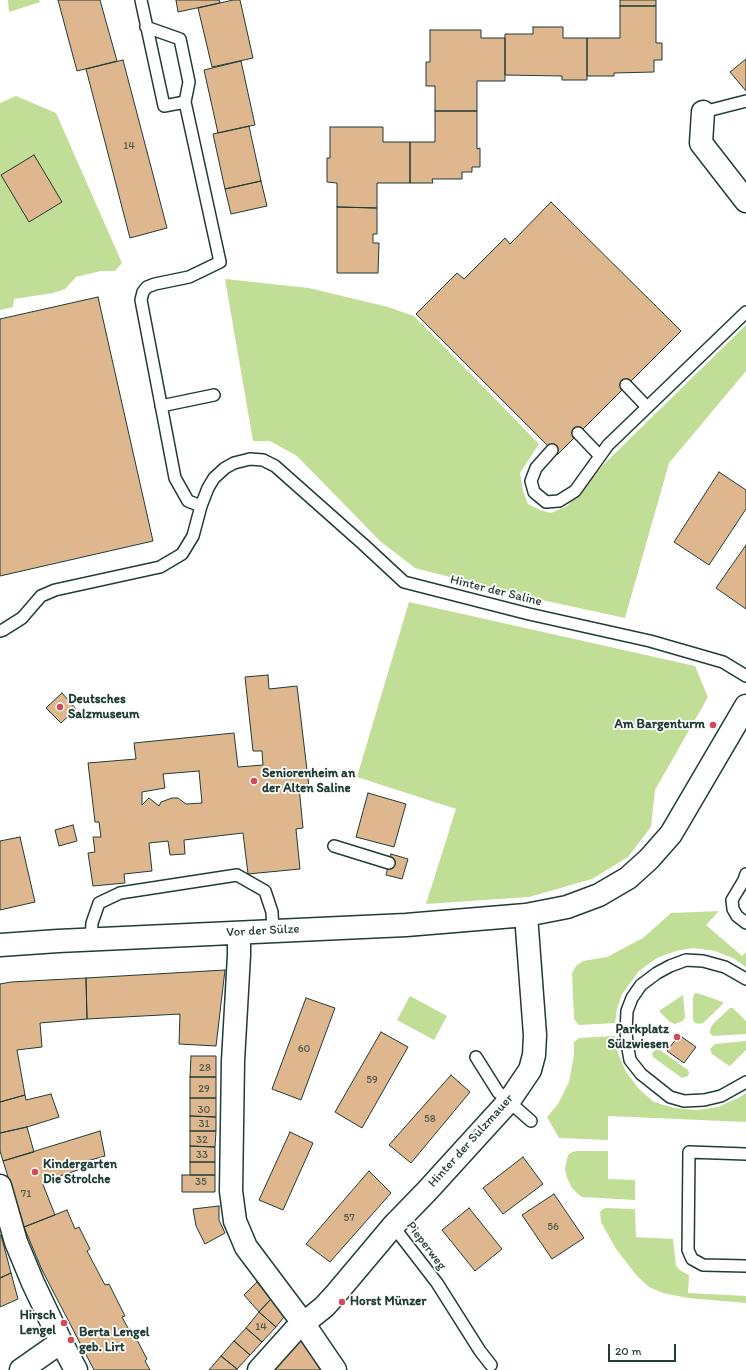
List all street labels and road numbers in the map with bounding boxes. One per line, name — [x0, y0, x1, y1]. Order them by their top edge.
street label: Hinter der Saline — [448, 572, 544, 610]
street label: Vor der Sülze — [226, 921, 300, 941]
street label: Hinter der Sülzmauer — [425, 1091, 517, 1191]
street label: Pieperweg — [403, 1219, 449, 1273]

